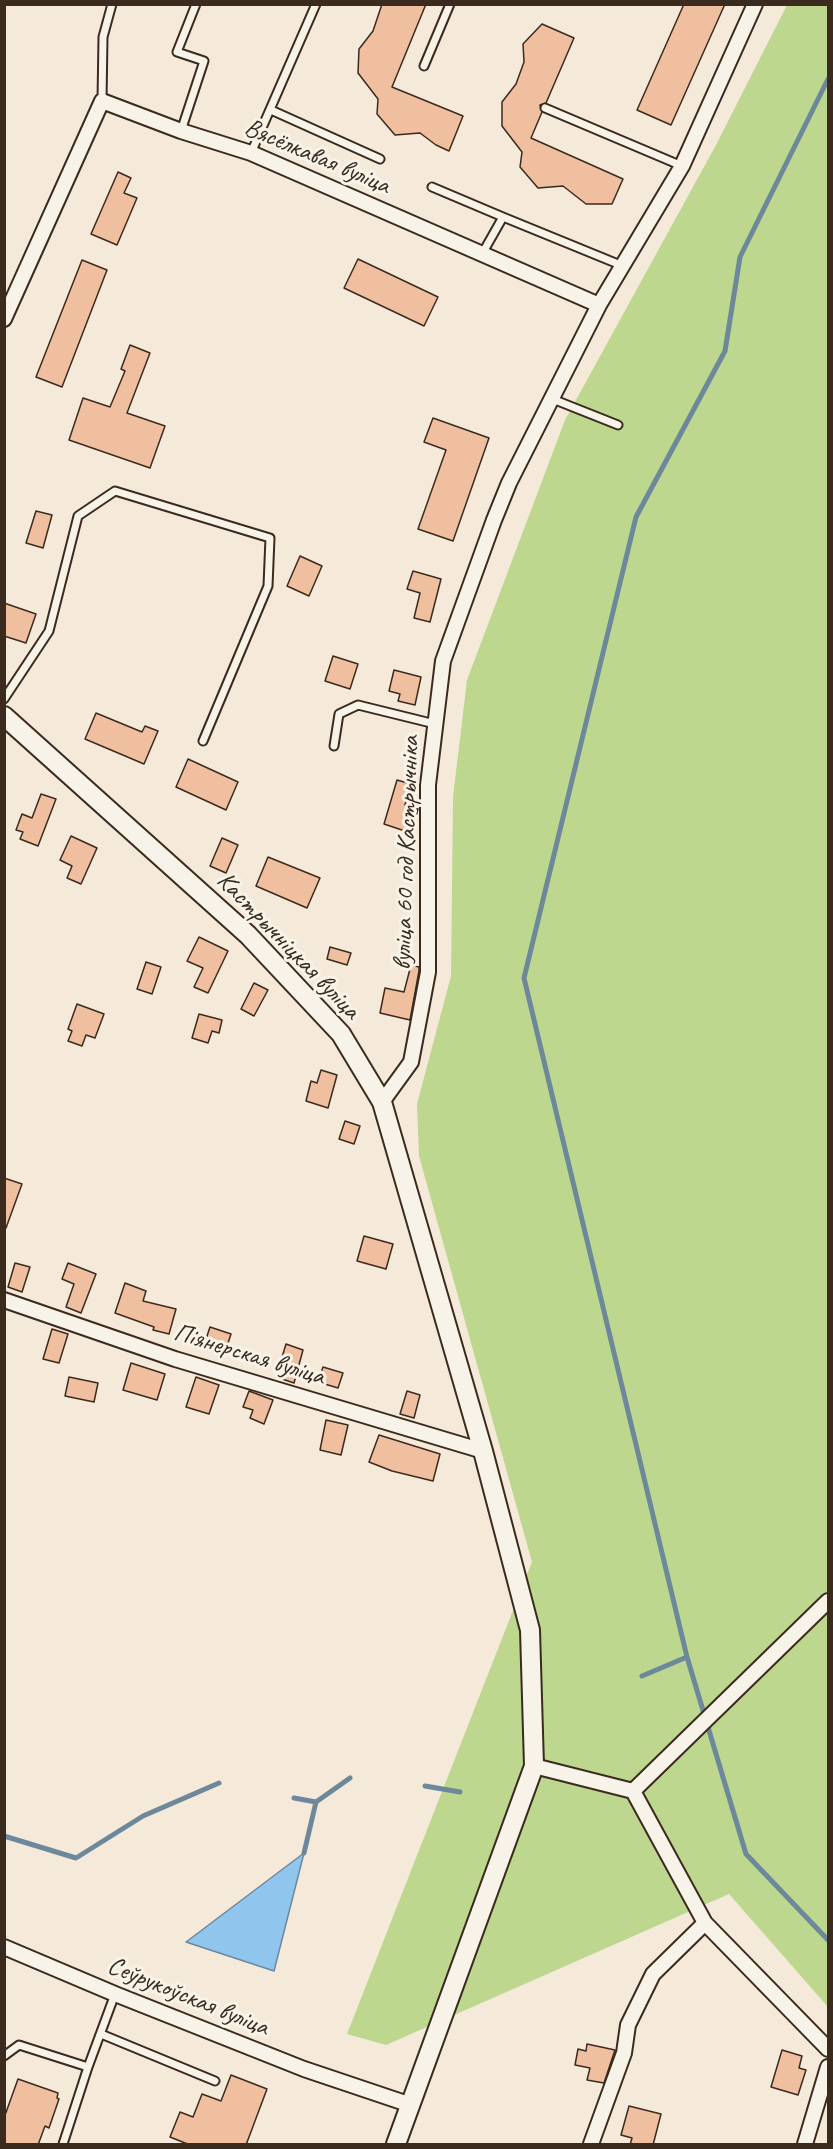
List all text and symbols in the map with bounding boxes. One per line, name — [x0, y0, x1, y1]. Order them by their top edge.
street label: Вясёлкавая вуліца — [239, 112, 395, 202]
street label: вуліца 60 год Кастрычніка — [387, 735, 427, 971]
street label: Кастрычніцкая вуліца — [210, 866, 366, 1026]
street label: Піянерская вуліца — [170, 1317, 328, 1393]
street label: Сеўрукоўская вуліца — [103, 1950, 273, 2044]

